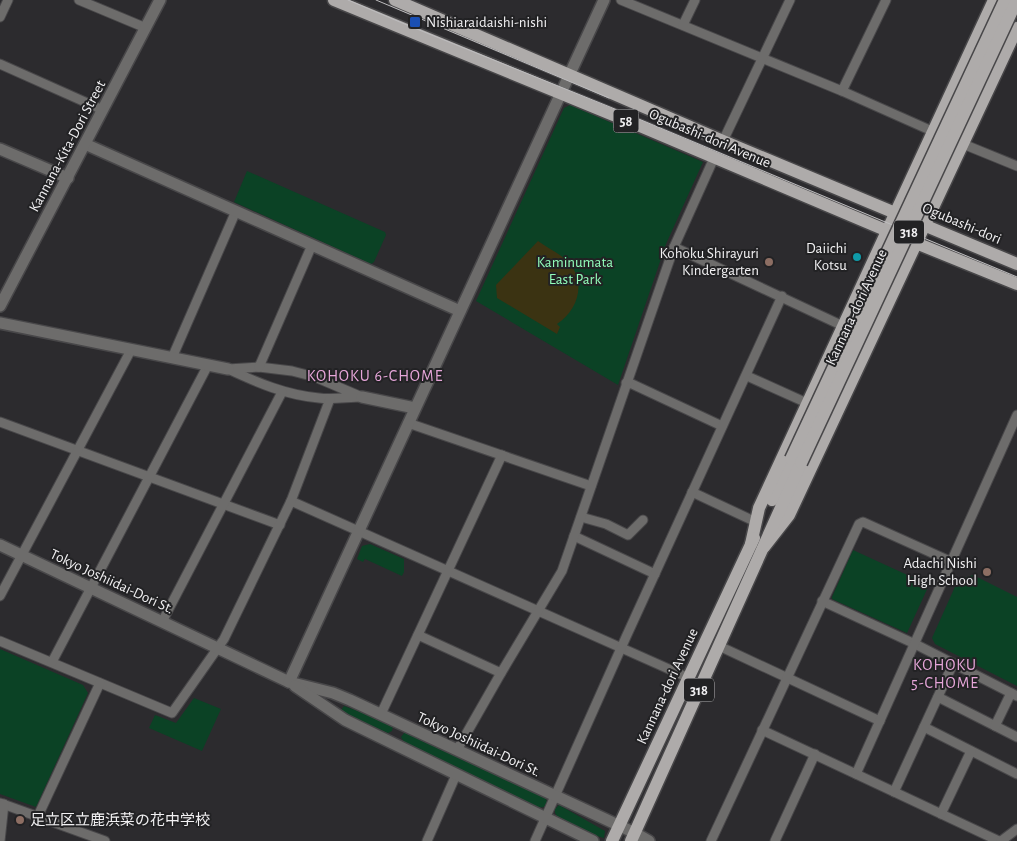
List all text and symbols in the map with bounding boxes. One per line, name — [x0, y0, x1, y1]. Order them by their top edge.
marker: Nishiaraidaishi-nishi — [408, 15, 422, 29]
place label: Nishiaraidaishi-nishi — [426, 15, 547, 30]
street label: Kannana-Kita-Dori Street — [26, 78, 109, 215]
street label: Ogubashi-dori Avenue — [647, 106, 773, 171]
road number: 58 — [614, 110, 638, 132]
street label: Ogubashi-dori — [920, 200, 1003, 247]
road number: 318 — [894, 220, 924, 243]
place label: Daiichi Kotsu — [806, 241, 847, 273]
place label: Kohoku Shirayuri Kindergarten — [659, 246, 759, 278]
street label: Kannana-dori Avenue — [823, 247, 890, 367]
marker: Daiichi Kotsu — [851, 251, 863, 263]
park label: Kaminumata East Park — [537, 255, 613, 287]
marker: Kohoku Shirayuri Kindergarten — [763, 256, 775, 268]
district label: KOHOKU 6-CHOME — [307, 368, 443, 384]
street label: Tokyo Joshiidai-Dori St. — [48, 546, 176, 617]
place label: Adachi Nishi High School — [903, 556, 977, 588]
marker: Adachi Nishi High School — [981, 566, 993, 578]
street label: Kannana-dori Avenue — [634, 626, 701, 746]
district label: KOHOKU 5-CHOME — [911, 657, 979, 691]
road number: 318 — [684, 678, 714, 702]
street label: Tokyo Joshiidai-Dori St. — [415, 709, 543, 780]
place label: 足立区立鹿浜菜の花中学校 — [30, 812, 210, 828]
marker: 足立区立鹿浜菜の花中学校 — [14, 814, 26, 826]

